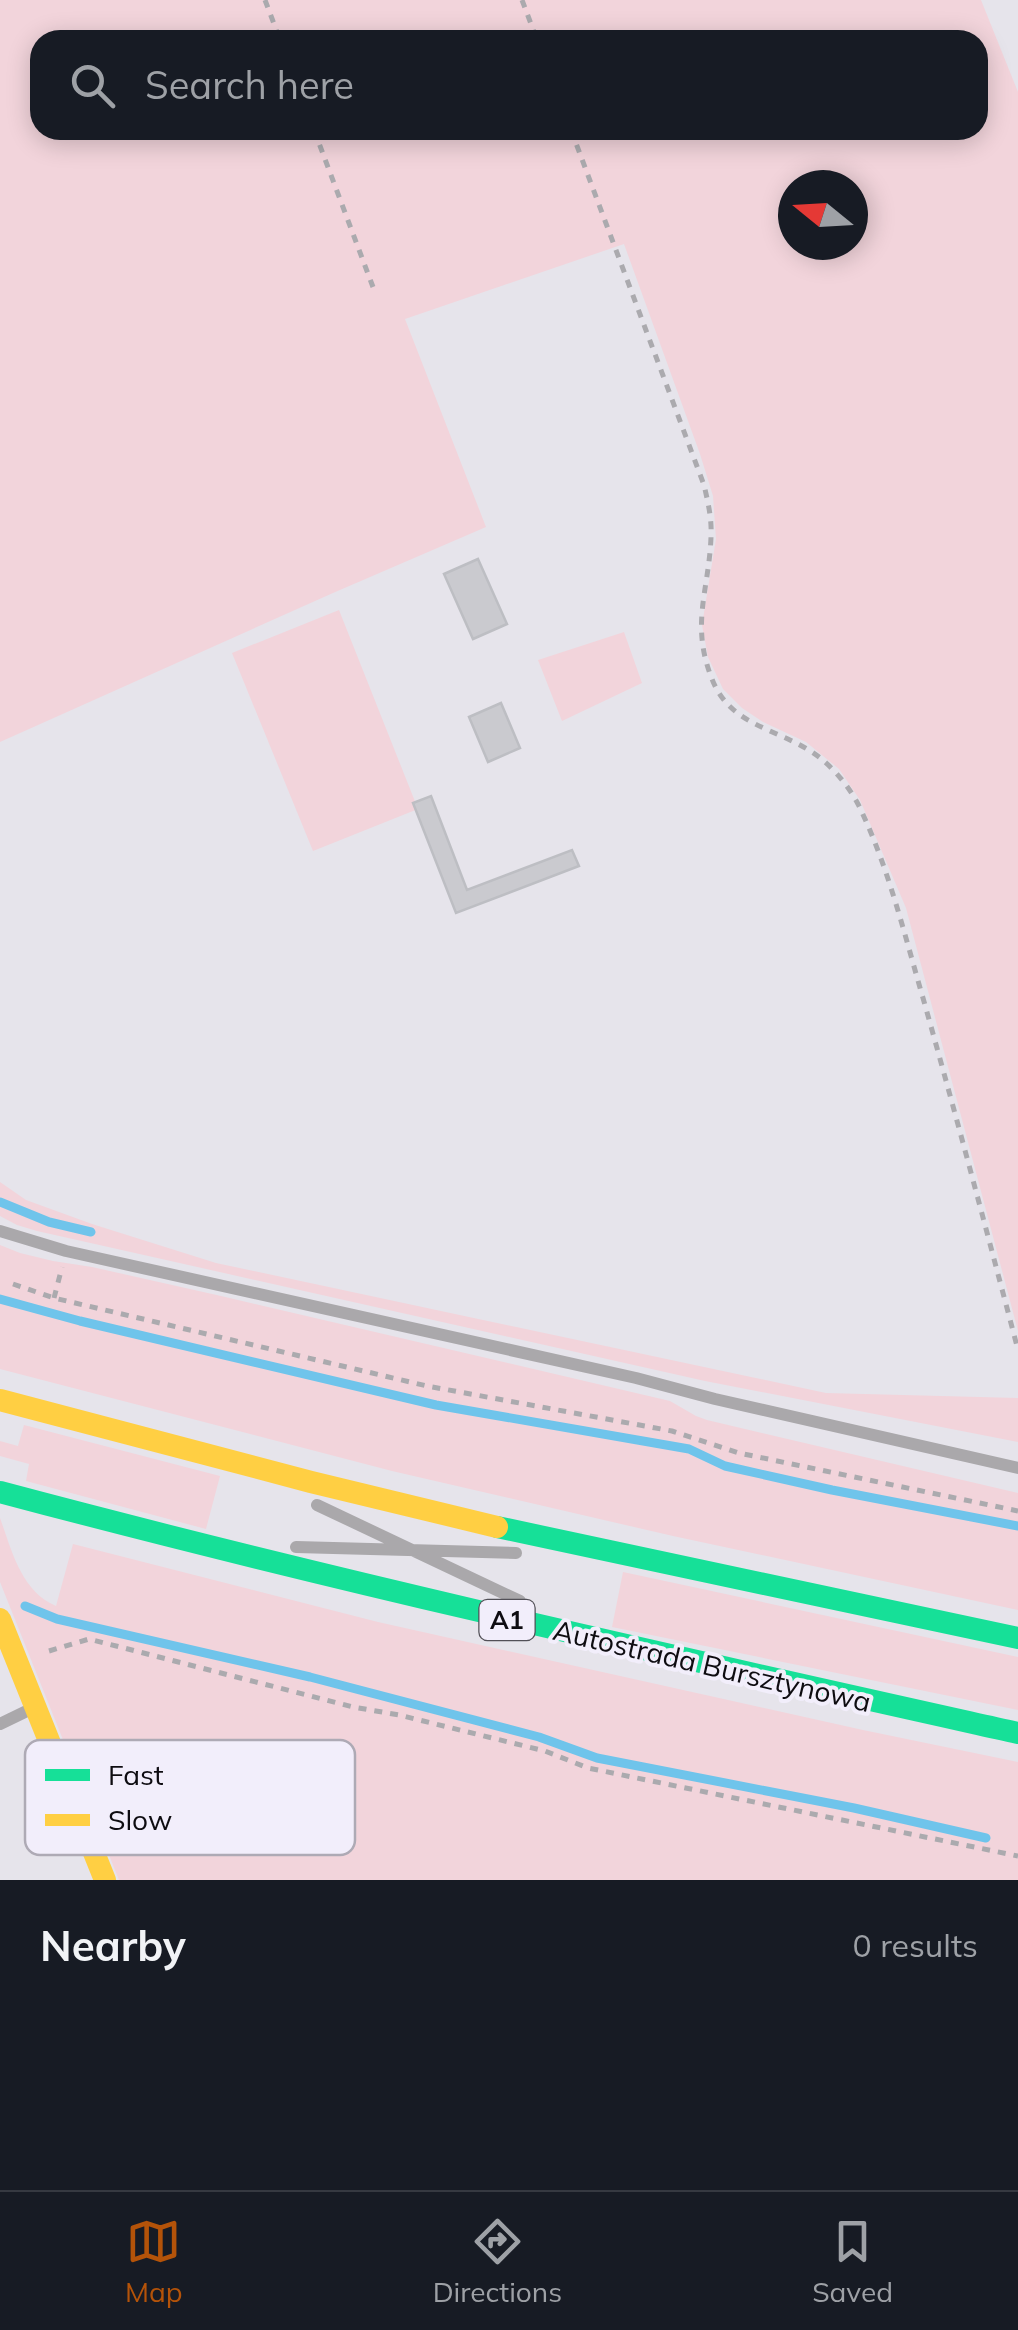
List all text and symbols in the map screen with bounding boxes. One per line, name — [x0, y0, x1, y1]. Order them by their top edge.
search box — [30, 30, 988, 140]
icon: search — [65, 58, 120, 113]
text: Search here — [145, 61, 354, 109]
north arrow — [778, 170, 868, 260]
road number: A1 — [480, 1600, 534, 1640]
street label: Autostrada Bursztynowa — [550, 1612, 874, 1719]
legend — [25, 1740, 355, 1855]
text: Fast — [108, 1757, 164, 1792]
text: Slow — [108, 1802, 172, 1837]
text: Nearby — [40, 1919, 186, 1972]
text: 0 results — [853, 1925, 978, 1965]
tab: Map — [125, 2214, 183, 2309]
tab: Directions — [433, 2214, 562, 2309]
tab: Saved — [812, 2214, 893, 2309]

